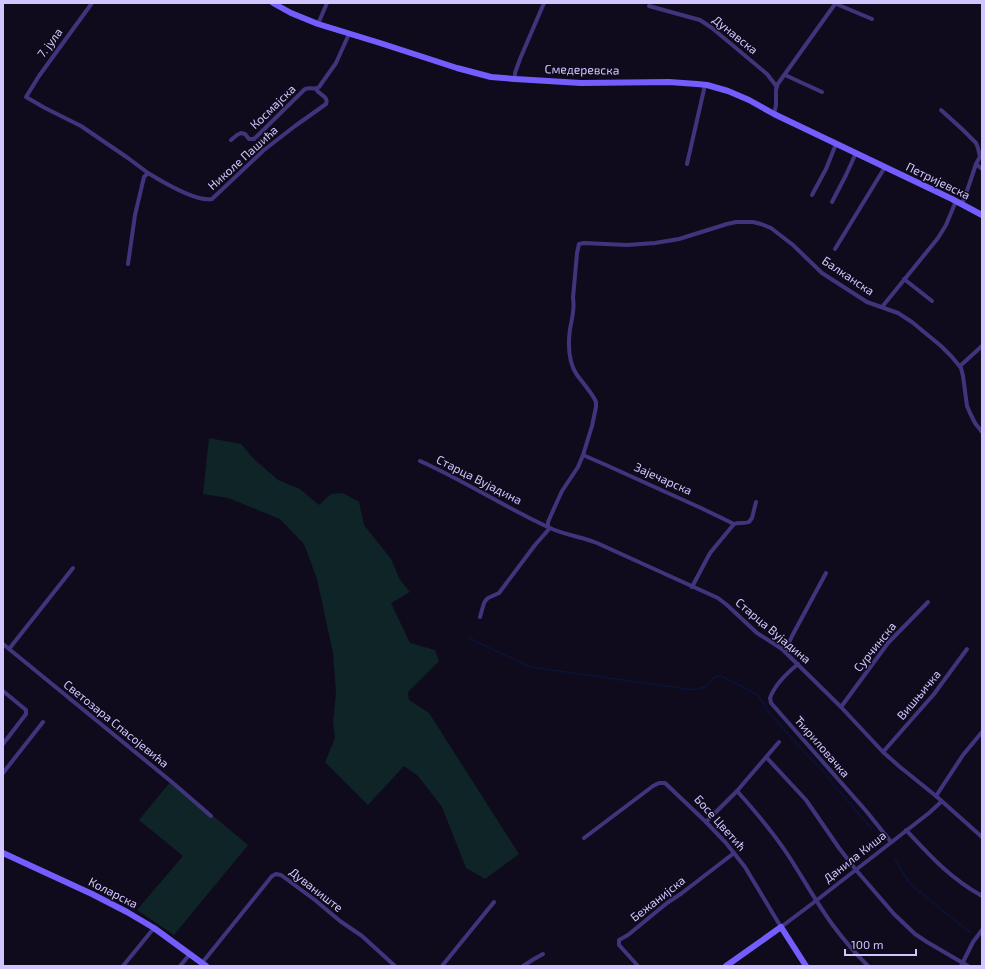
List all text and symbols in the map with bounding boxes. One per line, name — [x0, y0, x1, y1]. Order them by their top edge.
street label: Дунавска — [710, 12, 761, 57]
street label: 7. јула — [34, 25, 65, 61]
street label: Смедеревска — [545, 61, 619, 77]
street label: Космајска — [247, 81, 299, 132]
street label: Николе Пашића — [205, 122, 280, 192]
street label: Петријевска — [904, 159, 973, 202]
street label: Балканска — [820, 253, 877, 298]
street label: Старца Вујадина — [434, 452, 524, 508]
street label: Зајечарска — [632, 459, 694, 498]
street label: Старца Вујадина — [733, 595, 814, 667]
street label: Сурчинска — [850, 619, 899, 675]
street label: Вишњичка — [893, 667, 943, 722]
street label: Светозара Спасојевића — [61, 677, 172, 771]
street label: Ћириловачка — [792, 713, 853, 780]
street label: Босе Цветић — [692, 792, 749, 853]
street label: Данила Киша — [820, 827, 888, 885]
street label: Дуваниште — [287, 864, 346, 915]
street label: Бежанијска — [627, 872, 688, 925]
street label: Коларска — [87, 874, 140, 910]
scale bar — [845, 931, 916, 957]
text: 100 m — [851, 937, 883, 951]

